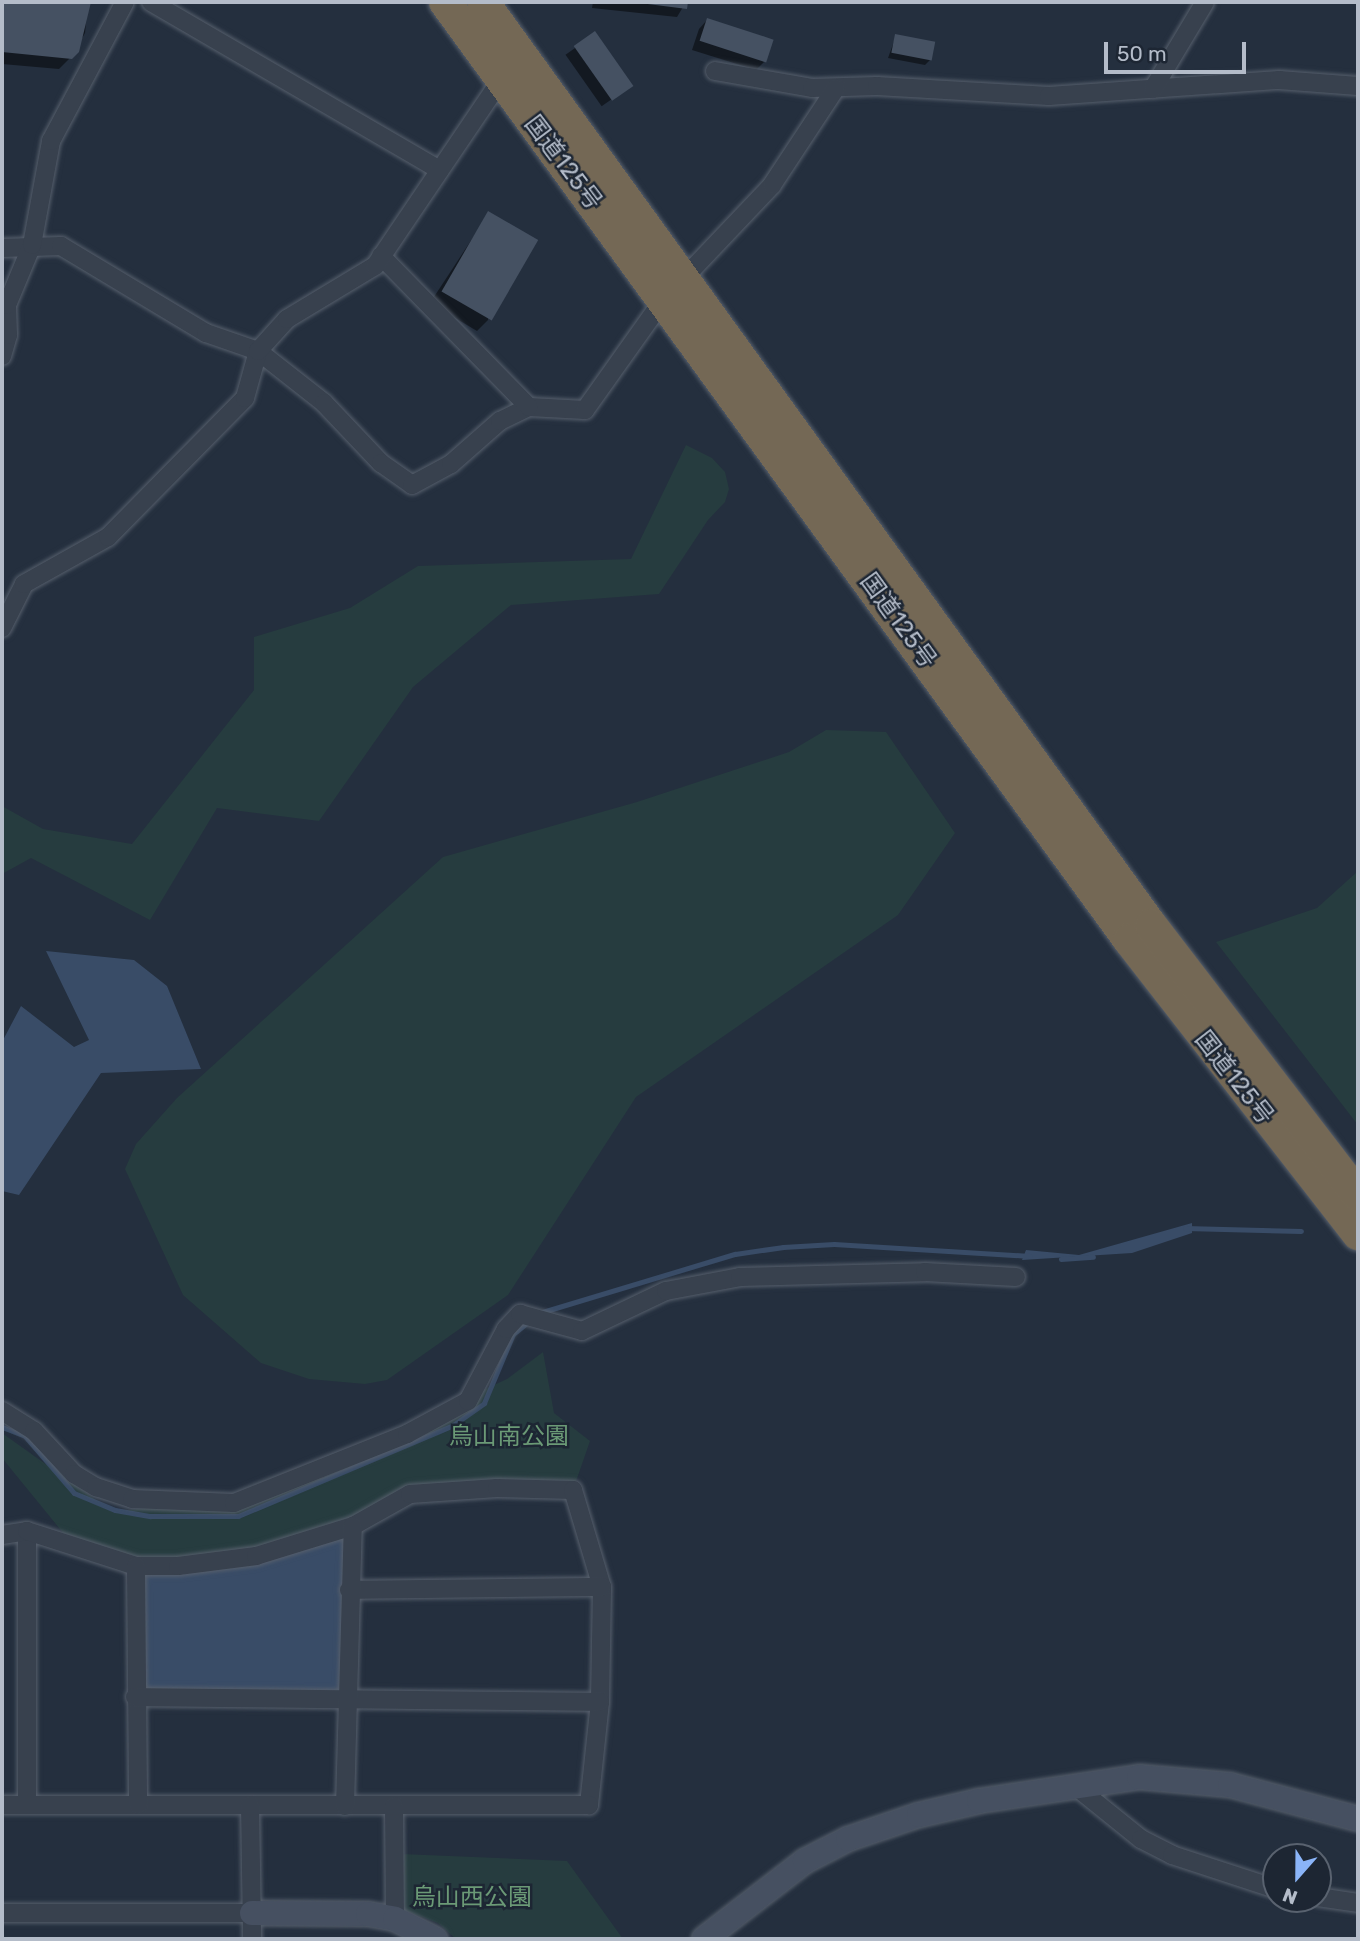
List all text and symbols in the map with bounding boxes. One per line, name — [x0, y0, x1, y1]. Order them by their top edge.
scale bar — [1108, 28, 1250, 72]
text: 50 m — [1117, 41, 1167, 66]
street label: 国道125号 — [518, 110, 608, 216]
street label: 国道125号 — [854, 568, 942, 674]
street label: 国道125号 — [1189, 1026, 1279, 1130]
park label: 烏山南公園 — [449, 1423, 569, 1451]
north arrow — [1262, 1843, 1332, 1913]
text: N — [1280, 1883, 1301, 1909]
park label: 烏山西公園 — [412, 1884, 532, 1912]

